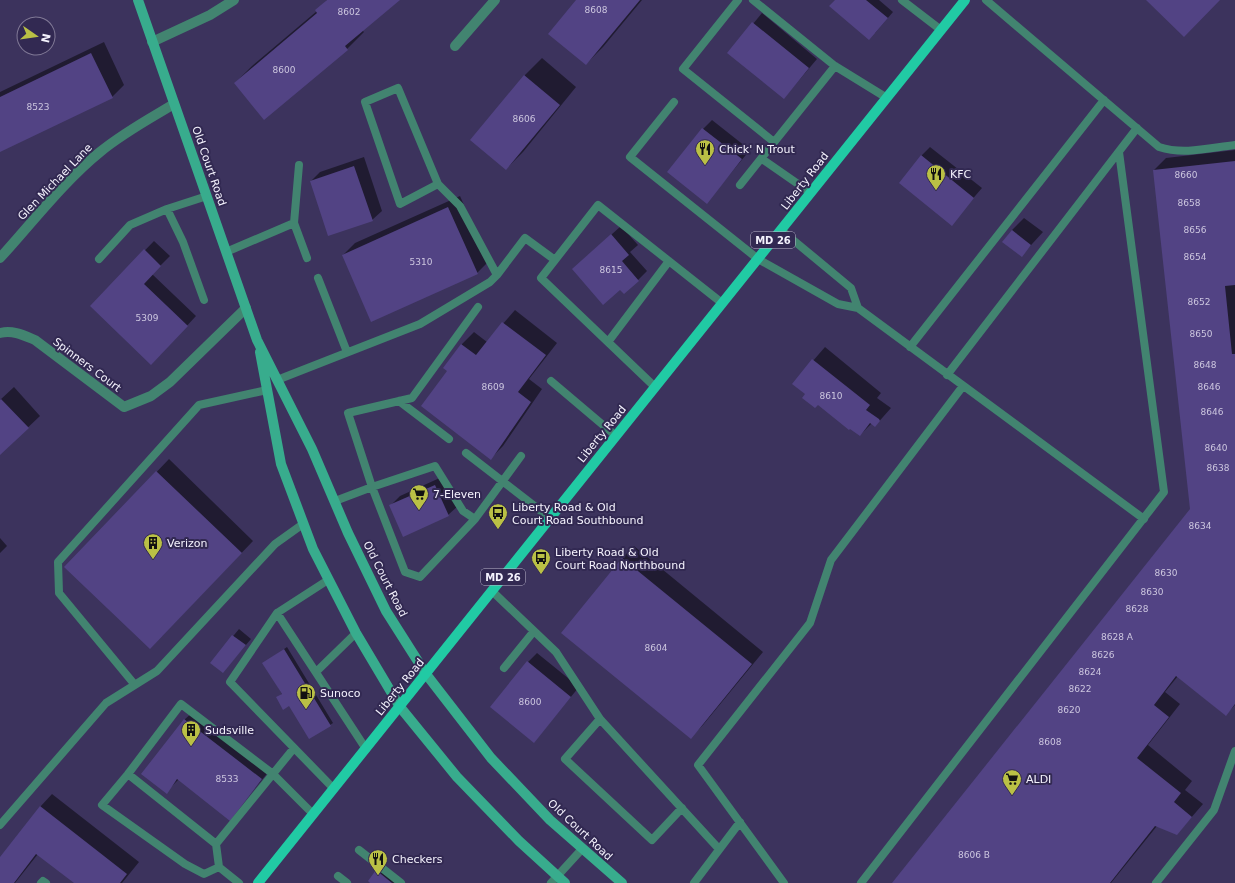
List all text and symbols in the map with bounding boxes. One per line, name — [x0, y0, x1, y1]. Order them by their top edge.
house number: 8608 — [585, 5, 608, 15]
house number: 8602 — [338, 7, 360, 17]
north arrow — [16, 16, 56, 56]
text: N — [38, 32, 53, 44]
house number: 8600 — [273, 65, 296, 75]
house number: 8523 — [27, 102, 49, 112]
house number: 8606 — [513, 114, 536, 124]
street label: Old Court Road — [189, 124, 229, 208]
restaurant icon: Chick' N Trout — [694, 138, 716, 166]
street label: Glen Michael Lane — [15, 141, 95, 223]
place label: Chick' N Trout — [719, 143, 795, 156]
street label: Liberty Road — [779, 150, 831, 212]
restaurant icon: KFC — [925, 163, 947, 191]
place label: KFC — [950, 168, 972, 181]
house number: 8660 — [1175, 170, 1198, 180]
house number: 8658 — [1178, 198, 1201, 208]
house number: 8656 — [1184, 225, 1207, 235]
road number: MD 26 — [751, 232, 795, 248]
house number: 8654 — [1184, 252, 1207, 262]
house number: 5310 — [410, 257, 433, 267]
house number: 8615 — [600, 265, 622, 275]
house number: 8652 — [1188, 297, 1210, 307]
house number: 5309 — [136, 313, 159, 323]
house number: 8650 — [1190, 329, 1213, 339]
street label: Spinners Court — [50, 335, 124, 395]
house number: 8648 — [1194, 360, 1217, 370]
house number: 8609 — [482, 382, 505, 392]
house number: 8646 — [1198, 382, 1221, 392]
house number: 8610 — [820, 391, 843, 401]
street label: Liberty Road — [575, 403, 629, 465]
house number: 8646 — [1201, 407, 1224, 417]
house number: 8640 — [1205, 443, 1228, 453]
house number: 8638 — [1207, 463, 1230, 473]
supermarket icon: 7-Eleven — [408, 483, 430, 511]
place label: 7-Eleven — [433, 488, 481, 501]
place label: Liberty Road & Old Court Road Southbound — [512, 501, 643, 527]
bus stop icon: Liberty Road & Old Court Road Southbound — [487, 502, 509, 530]
house number: 8634 — [1189, 521, 1212, 531]
building icon: Verizon — [142, 532, 164, 560]
place label: Verizon — [167, 537, 208, 550]
street label: Old Court Road — [360, 539, 410, 619]
place label: Liberty Road & Old Court Road Northbound — [555, 546, 685, 572]
bus stop icon: Liberty Road & Old Court Road Northbound — [530, 547, 552, 575]
house number: 8630 — [1155, 568, 1178, 578]
road number: MD 26 — [481, 569, 525, 585]
house number: 8630 — [1141, 587, 1164, 597]
house number: 8628 — [1126, 604, 1149, 614]
house number: 8628 A — [1101, 632, 1134, 642]
house number: 8604 — [645, 643, 668, 653]
house number: 8626 — [1092, 650, 1115, 660]
street label: Liberty Road — [373, 656, 427, 718]
house number: 8624 — [1079, 667, 1102, 677]
fuel station icon: Sunoco — [295, 682, 317, 710]
house number: 8622 — [1069, 684, 1091, 694]
place label: Sunoco — [320, 687, 361, 700]
house number: 8600 — [519, 697, 542, 707]
house number: 8620 — [1058, 705, 1081, 715]
building icon: Sudsville — [180, 719, 202, 747]
place label: Sudsville — [205, 724, 254, 737]
house number: 8608 — [1039, 737, 1062, 747]
supermarket icon: ALDI — [1001, 768, 1023, 796]
place label: ALDI — [1026, 773, 1051, 786]
house number: 8533 — [216, 774, 238, 784]
street label: Old Court Road — [545, 797, 615, 863]
restaurant icon: Checkers — [367, 848, 389, 876]
house number: 8606 B — [958, 850, 990, 860]
place label: Checkers — [392, 853, 443, 866]

